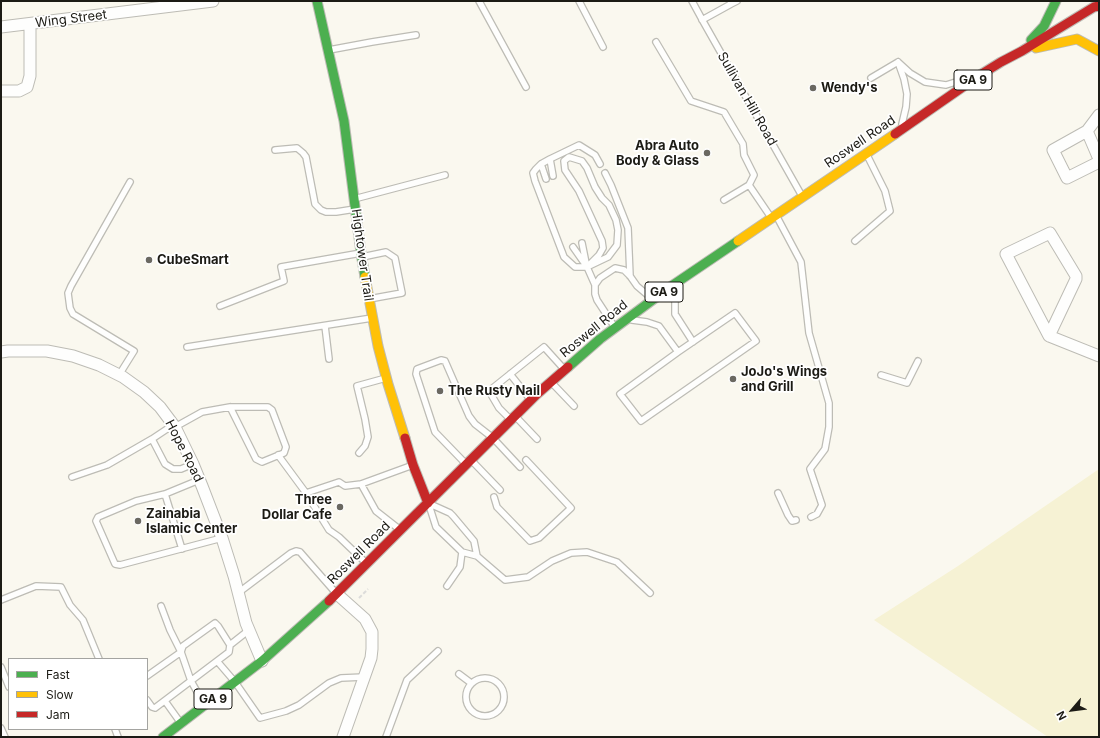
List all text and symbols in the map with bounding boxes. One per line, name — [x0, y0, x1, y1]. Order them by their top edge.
street label: Wing Street — [34, 7, 108, 31]
street label: Sullivan Hill Road — [714, 49, 780, 149]
road number: GA 9 — [954, 70, 992, 90]
place label: Wendy's — [821, 80, 877, 96]
marker: Wendy's — [808, 83, 818, 93]
street label: Roswell Road — [822, 113, 898, 171]
place label: Abra Auto Body & Glass — [616, 138, 699, 169]
marker: Abra Auto Body & Glass — [702, 148, 712, 158]
street label: Hightower Trail — [348, 208, 376, 302]
place label: CubeSmart — [157, 252, 229, 268]
marker: CubeSmart — [144, 255, 154, 265]
road number: GA 9 — [645, 282, 683, 302]
street label: Roswell Road — [557, 297, 631, 361]
place label: JoJo's Wings and Grill — [741, 364, 827, 395]
marker: JoJo's Wings and Grill — [728, 374, 738, 384]
place label: The Rusty Nail — [448, 383, 540, 399]
marker: The Rusty Nail — [435, 386, 445, 396]
street label: Hope Road — [162, 417, 206, 485]
place label: Three Dollar Cafe — [262, 492, 332, 523]
marker: Three Dollar Cafe — [335, 502, 345, 512]
place label: Zainabia Islamic Center — [146, 506, 237, 537]
marker: Zainabia Islamic Center — [133, 516, 143, 526]
street label: Roswell Road — [324, 518, 394, 588]
legend — [8, 658, 148, 730]
text: Fast — [46, 667, 70, 682]
text: Slow — [46, 687, 73, 702]
road number: GA 9 — [194, 689, 232, 709]
north arrow — [1052, 690, 1092, 730]
text: Jam — [46, 707, 70, 722]
text: N — [1053, 709, 1070, 723]

